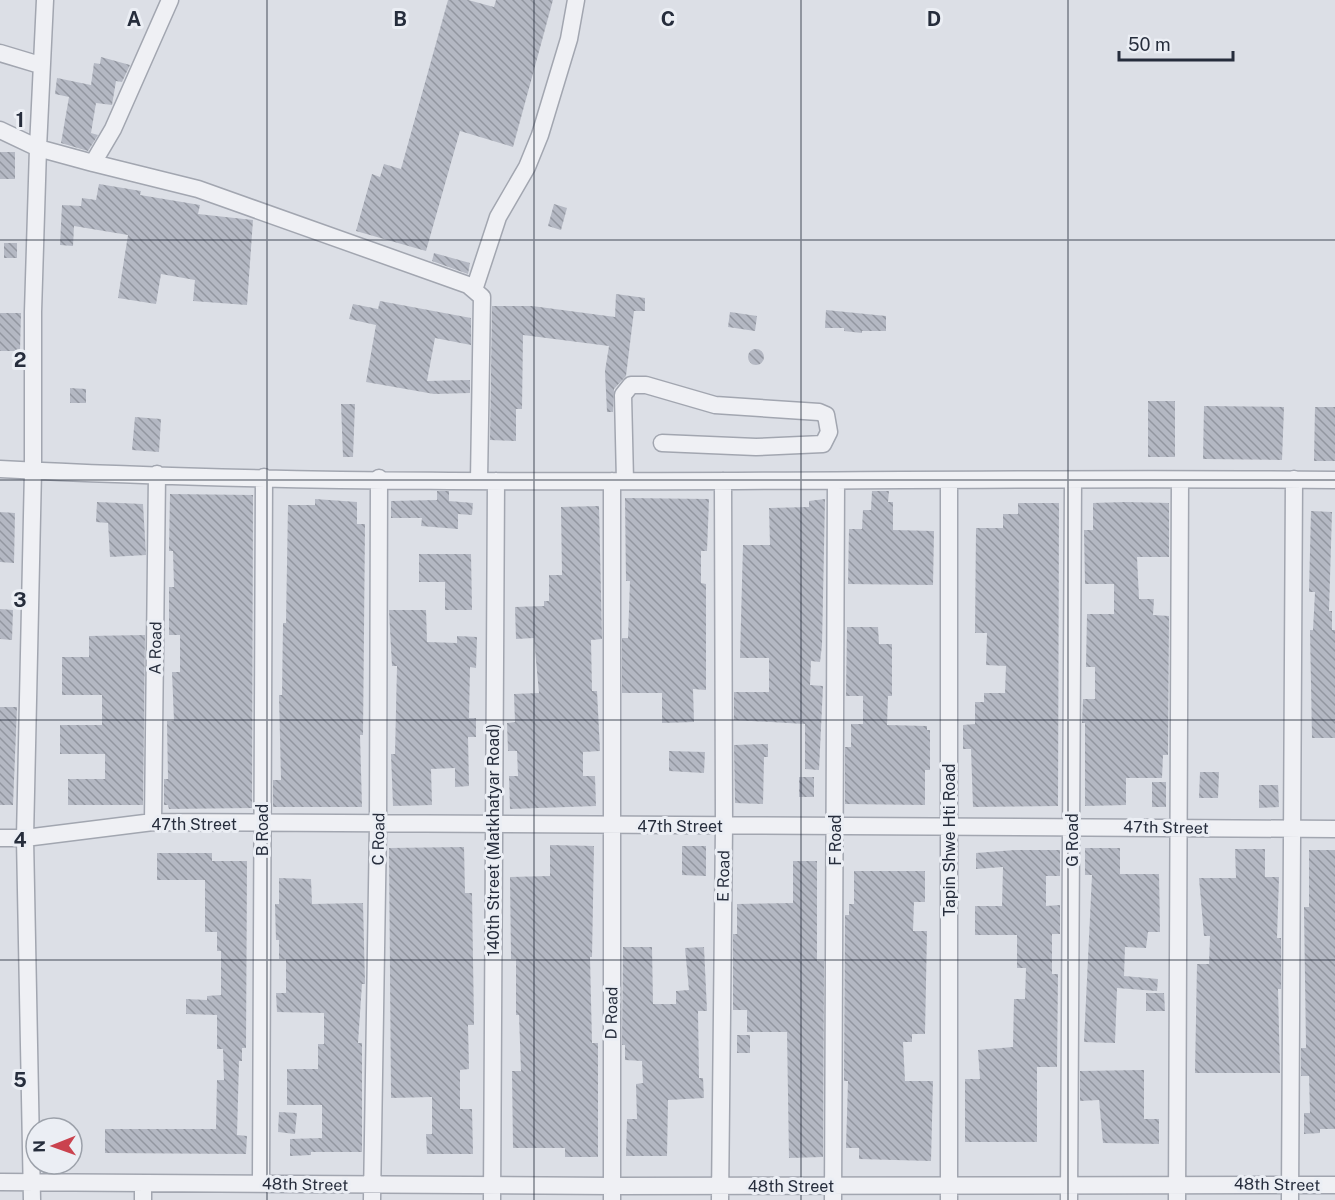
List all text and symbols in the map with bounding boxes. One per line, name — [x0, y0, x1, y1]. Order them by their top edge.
text: A — [127, 7, 141, 31]
text: B — [393, 7, 407, 31]
text: C — [661, 7, 675, 31]
text: D — [927, 7, 941, 31]
scale bar — [1119, 24, 1233, 62]
text: 50 m — [1128, 34, 1171, 55]
text: 1 — [16, 108, 24, 132]
text: 2 — [14, 348, 26, 372]
text: 3 — [13, 588, 27, 612]
street label: A Road — [146, 621, 165, 675]
street label: 140th Street (Matkhatyar Road) — [484, 723, 503, 957]
street label: Tapin Shwe Hti Road — [940, 763, 959, 917]
street label: B Road — [253, 804, 272, 856]
street label: C Road — [369, 812, 388, 866]
street label: G Road — [1063, 813, 1082, 867]
street label: F Road — [826, 814, 845, 866]
street label: 47th Street — [151, 815, 237, 834]
street label: 47th Street — [637, 817, 723, 836]
street label: 47th Street — [1123, 817, 1209, 838]
text: 4 — [13, 828, 27, 852]
street label: E Road — [714, 850, 733, 902]
street label: D Road — [602, 986, 621, 1040]
text: 5 — [13, 1068, 27, 1092]
north arrow — [24, 1116, 84, 1176]
text: N — [30, 1140, 49, 1153]
street label: 48th Street — [262, 1174, 348, 1195]
street label: 48th Street — [1234, 1174, 1320, 1195]
street label: 48th Street — [748, 1177, 834, 1196]

